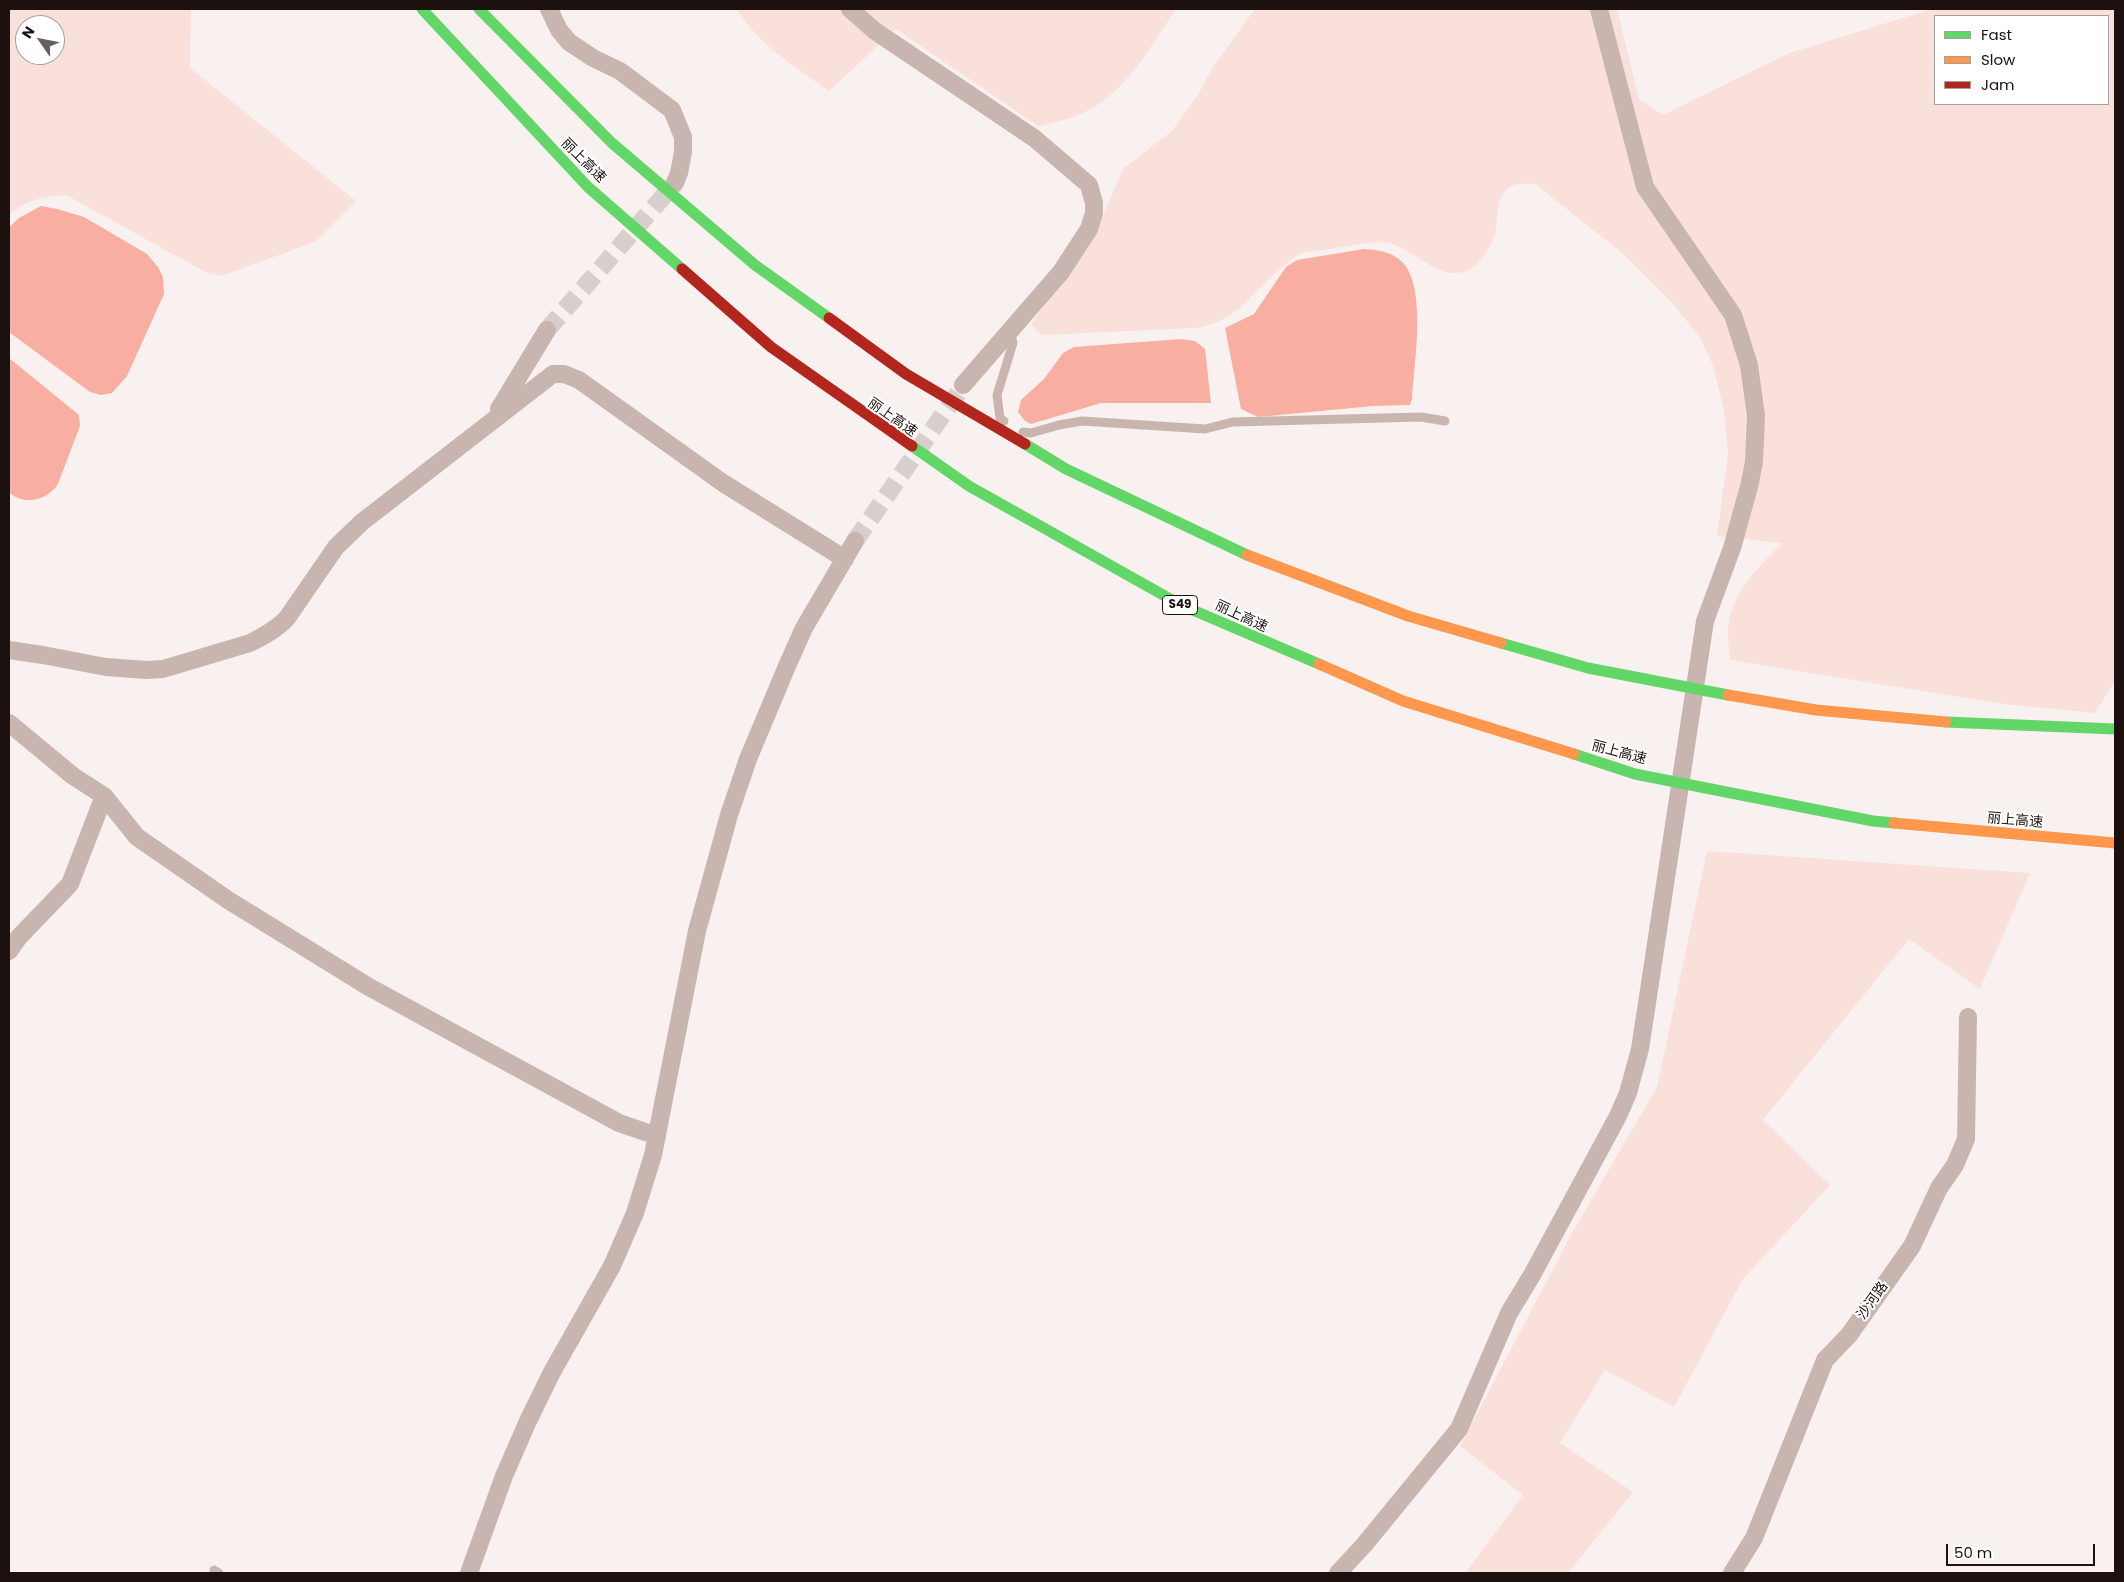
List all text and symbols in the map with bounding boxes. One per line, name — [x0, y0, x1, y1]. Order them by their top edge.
north arrow — [15, 15, 65, 65]
legend — [1934, 15, 2109, 105]
text: N — [17, 23, 40, 42]
text: Fast — [1981, 24, 2012, 45]
text: Slow — [1981, 49, 2015, 70]
text: Jam — [1981, 74, 2015, 95]
street label: 丽上高速 — [557, 135, 609, 187]
street label: 丽上高速 — [864, 395, 920, 441]
road number: S49 — [1162, 596, 1198, 614]
street label: 丽上高速 — [1212, 598, 1270, 636]
street label: 丽上高速 — [1590, 738, 1648, 768]
street label: 丽上高速 — [1986, 810, 2044, 832]
street label: 沙河路 — [1854, 1279, 1892, 1323]
scale bar — [1949, 1534, 2098, 1566]
text: 50 m — [1954, 1542, 1992, 1563]

